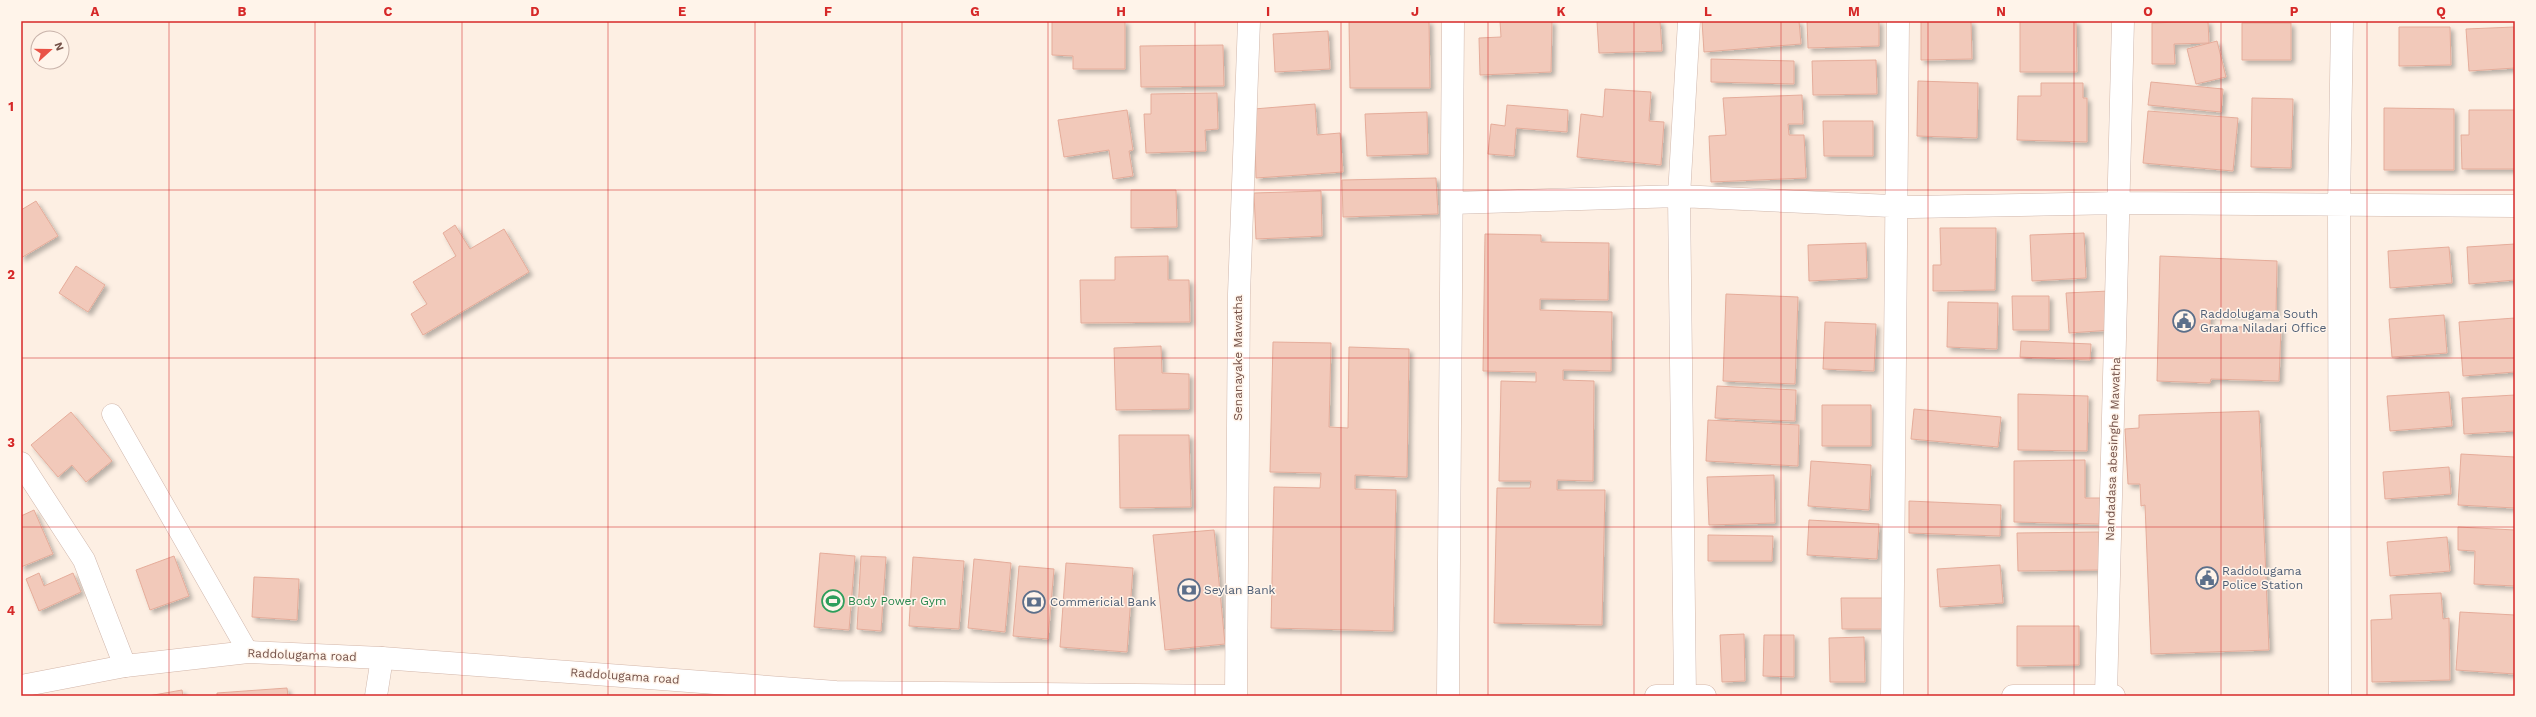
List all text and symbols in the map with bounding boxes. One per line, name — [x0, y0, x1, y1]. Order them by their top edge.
text: A — [91, 4, 100, 19]
text: B — [238, 4, 247, 19]
text: C — [384, 4, 393, 19]
text: D — [530, 4, 540, 19]
text: E — [678, 4, 686, 19]
text: F — [824, 4, 832, 19]
text: G — [970, 4, 980, 19]
text: H — [1116, 4, 1126, 19]
text: I — [1266, 4, 1270, 19]
text: J — [1411, 4, 1419, 19]
text: K — [1556, 4, 1566, 19]
text: L — [1704, 4, 1712, 19]
text: M — [1848, 4, 1860, 19]
text: N — [1996, 4, 2006, 19]
text: O — [2143, 4, 2153, 19]
text: P — [2290, 4, 2299, 19]
text: Q — [2436, 4, 2446, 19]
north arrow — [30, 30, 70, 70]
text: N — [51, 40, 66, 53]
text: 1 — [8, 99, 14, 114]
text: 2 — [7, 267, 15, 282]
street label: Senanayake Mawatha — [1231, 295, 1245, 421]
place label: Raddolugama South Grama Niladari Office — [2200, 307, 2327, 335]
public building icon: Raddolugama South Grama Niladari Office — [2171, 308, 2197, 334]
street label: Nandadasa abesinghe Mawatha — [2103, 357, 2123, 541]
text: 3 — [7, 435, 15, 450]
place label: Raddolugama Police Station — [2222, 564, 2303, 592]
public building icon: Raddolugama Police Station — [2194, 565, 2220, 591]
bank icon: Seylan Bank — [1176, 577, 1202, 603]
place label: Seylan Bank — [1204, 583, 1276, 597]
sports icon: Body Power Gym — [820, 588, 846, 614]
bank icon: Commericial Bank — [1021, 589, 1047, 615]
place label: Body Power Gym — [848, 594, 946, 608]
place label: Commericial Bank — [1050, 595, 1156, 609]
text: 4 — [7, 603, 16, 618]
street label: Raddolugama road — [247, 646, 357, 664]
street label: Raddolugama road — [570, 665, 680, 687]

